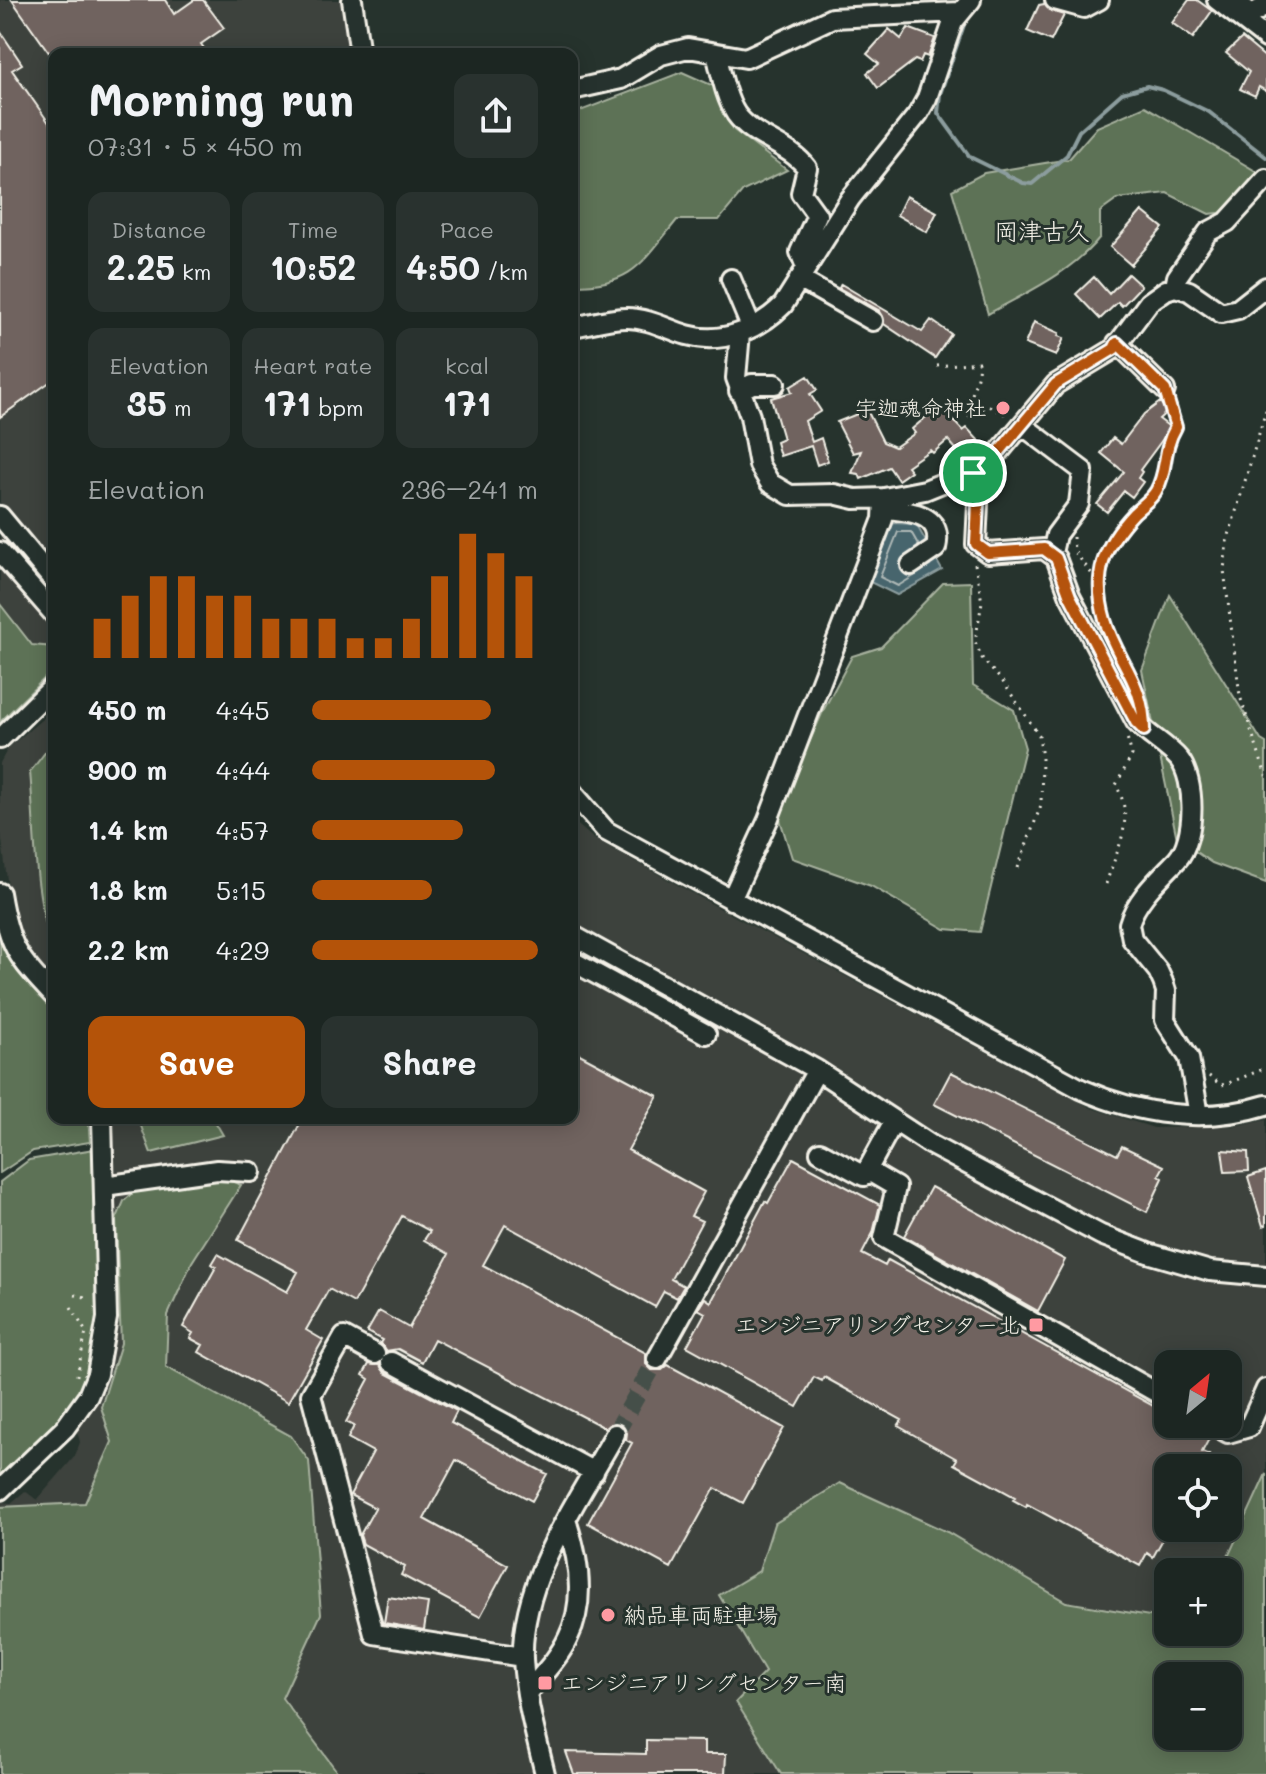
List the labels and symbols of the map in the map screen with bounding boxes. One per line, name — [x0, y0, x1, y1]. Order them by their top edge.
district label: 岡津古久 — [994, 215, 1090, 246]
place label: 宇迦魂命神社 — [855, 393, 987, 422]
marker: 宇迦魂命神社 — [994, 399, 1012, 417]
pin — [939, 439, 1007, 507]
place label: エンジニアリングセンター北 — [735, 1310, 1020, 1339]
marker: エンジニアリングセンター北 — [1027, 1316, 1045, 1334]
north arrow — [1154, 1350, 1242, 1438]
place label: 納品車両駐車場 — [624, 1600, 778, 1629]
marker: 納品車両駐車場 — [599, 1606, 617, 1624]
place label: エンジニアリングセンター南 — [561, 1668, 846, 1697]
marker: エンジニアリングセンター南 — [536, 1674, 554, 1692]

